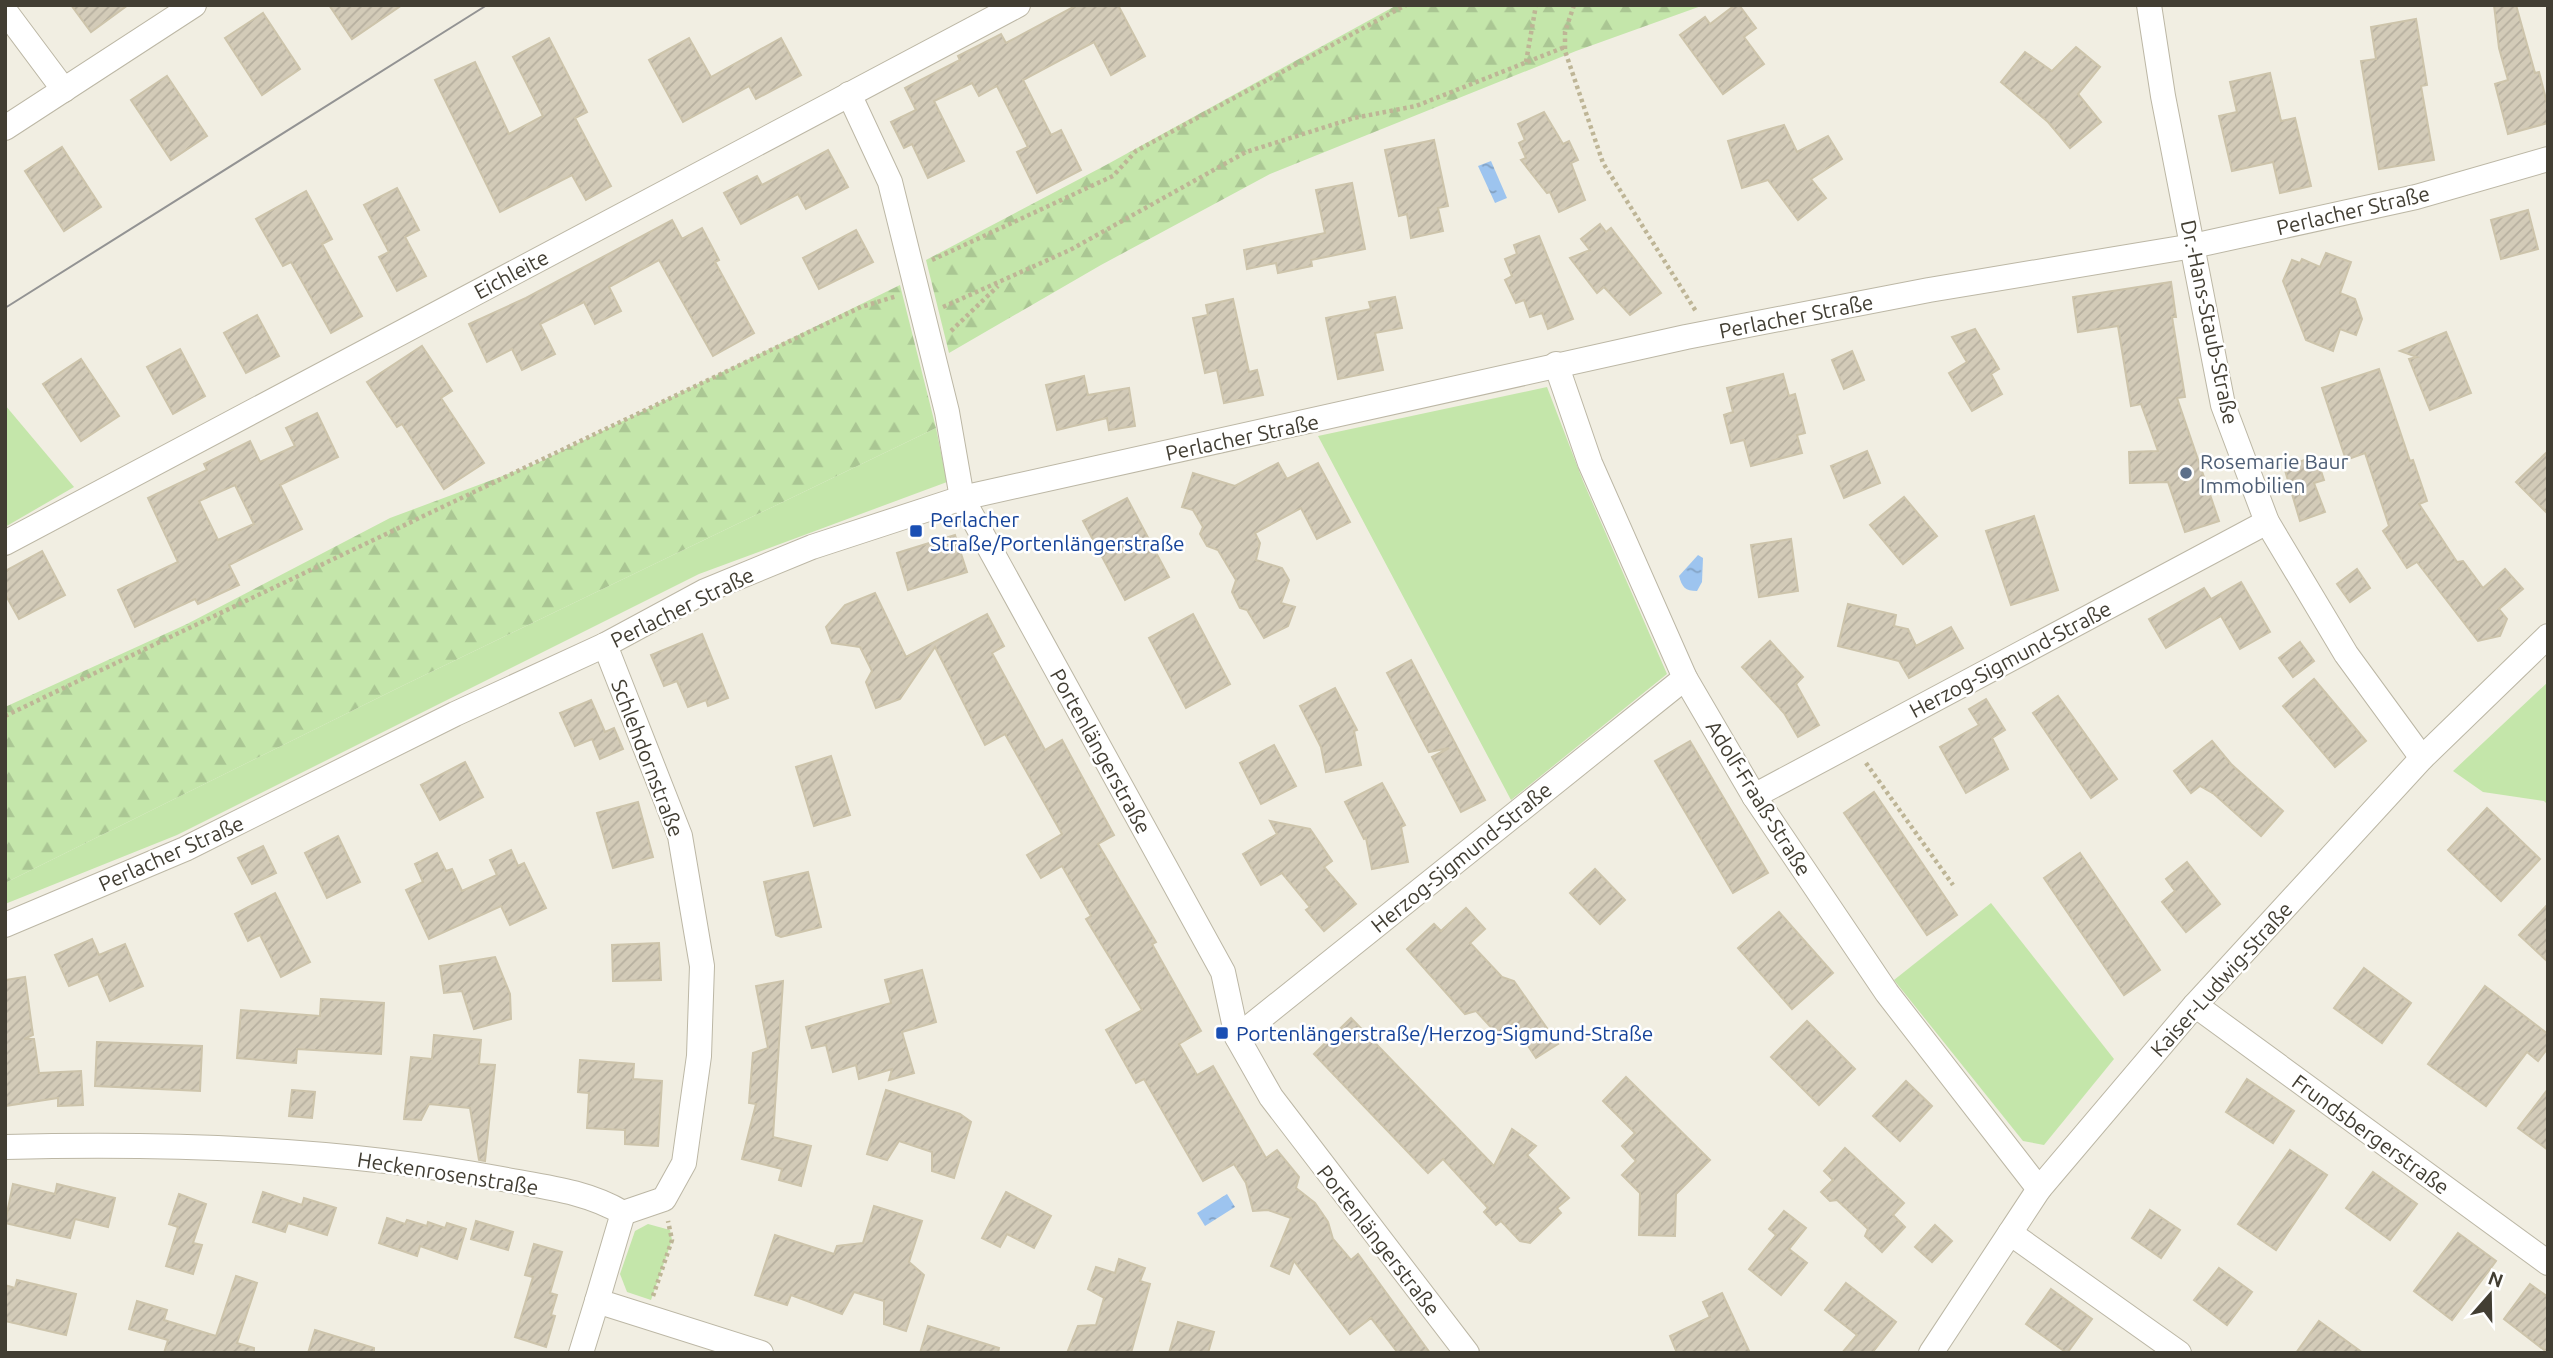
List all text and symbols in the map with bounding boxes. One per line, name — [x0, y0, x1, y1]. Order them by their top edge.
street label: Perlacher Straße — [2274, 181, 2432, 239]
street label: Dr.-Hans-Staub-Straße — [2177, 218, 2243, 426]
street label: Eichleite — [470, 244, 552, 304]
street label: Perlacher Straße — [1717, 289, 1875, 343]
street label: Perlacher Straße — [1163, 409, 1321, 465]
place label: Rosemarie Baur Immobilien — [2200, 449, 2349, 497]
marker: Rosemarie Baur Immobilien — [2178, 465, 2194, 481]
place label: Perlacher Straße/Portenlängerstraße — [930, 507, 1185, 555]
marker: Perlacher Straße/Portenlängerstraße — [908, 523, 924, 539]
street label: Perlacher Straße — [606, 562, 758, 652]
street label: Herzog-Sigmund-Straße — [1905, 596, 2115, 722]
street label: Portenlängerstraße — [1046, 664, 1156, 838]
street label: Schlehdornstraße — [607, 676, 689, 840]
street label: Adolf-Fraaß-Straße — [1702, 716, 1816, 880]
street label: Herzog-Sigmund-Straße — [1366, 777, 1556, 937]
street label: Perlacher Straße — [95, 810, 247, 896]
street label: Kaiser-Ludwig-Straße — [2145, 897, 2297, 1061]
place label: Portenlängerstraße/Herzog-Sigmund-Straße — [1236, 1021, 1653, 1045]
marker: Portenlängerstraße/Herzog-Sigmund-Straße — [1214, 1025, 1230, 1041]
street label: Frundsbergerstraße — [2288, 1069, 2454, 1199]
street label: Heckenrosenstraße — [356, 1147, 540, 1199]
street label: Portenlängerstraße — [1313, 1160, 1445, 1320]
north arrow — [2455, 1260, 2525, 1330]
text: N — [2485, 1266, 2506, 1292]

